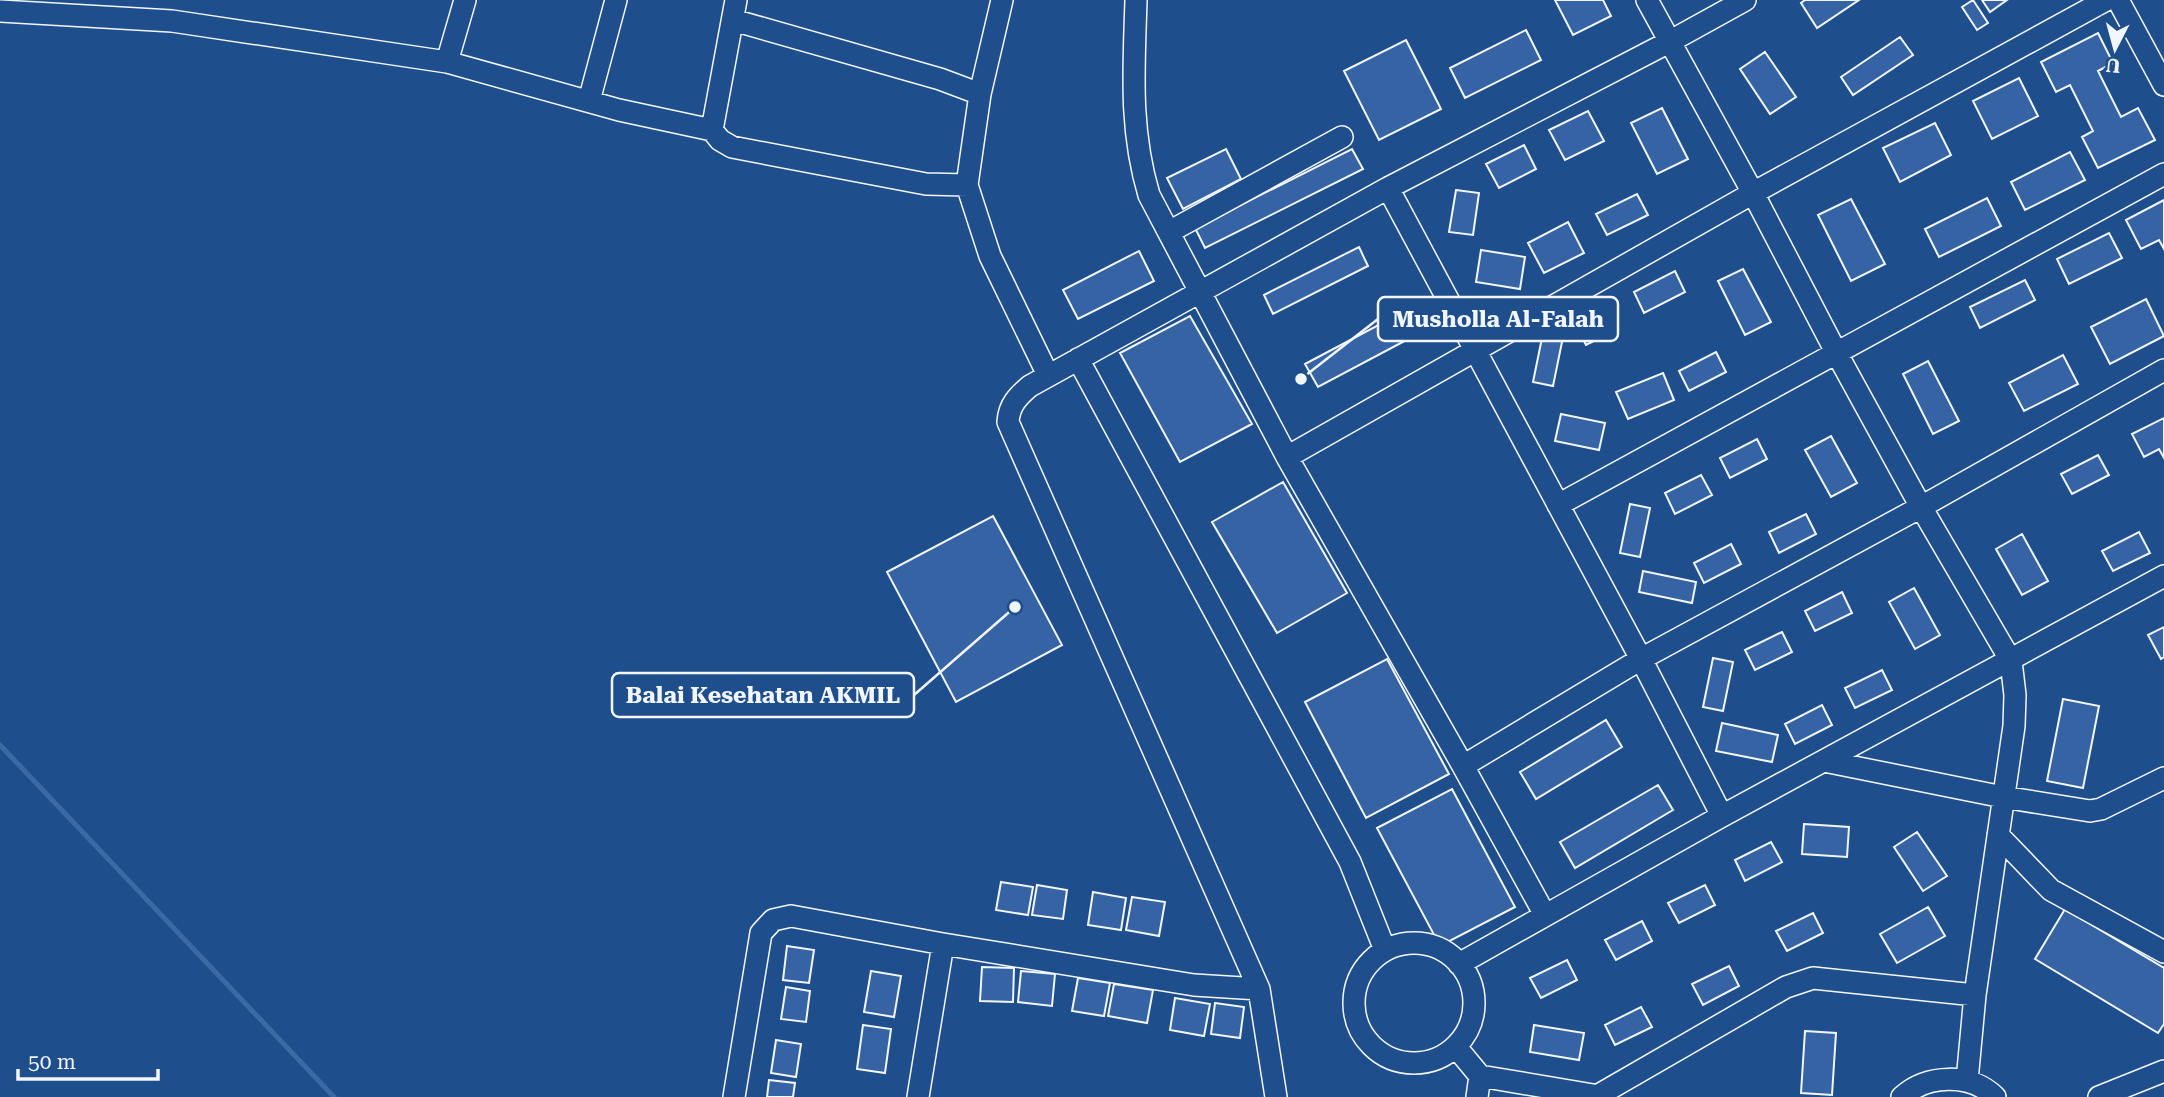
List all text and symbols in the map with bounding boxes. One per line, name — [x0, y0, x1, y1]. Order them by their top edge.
north arrow — [2080, 14, 2150, 84]
text: U — [2104, 53, 2122, 78]
callout: Musholla Al-Falah — [1378, 297, 1618, 341]
text: Musholla Al-Falah — [1392, 306, 1604, 333]
callout: Balai Kesehatan AKMIL — [612, 673, 914, 717]
text: Balai Kesehatan AKMIL — [626, 682, 900, 709]
scale bar — [18, 1038, 158, 1082]
text: 50 m — [28, 1050, 76, 1074]

